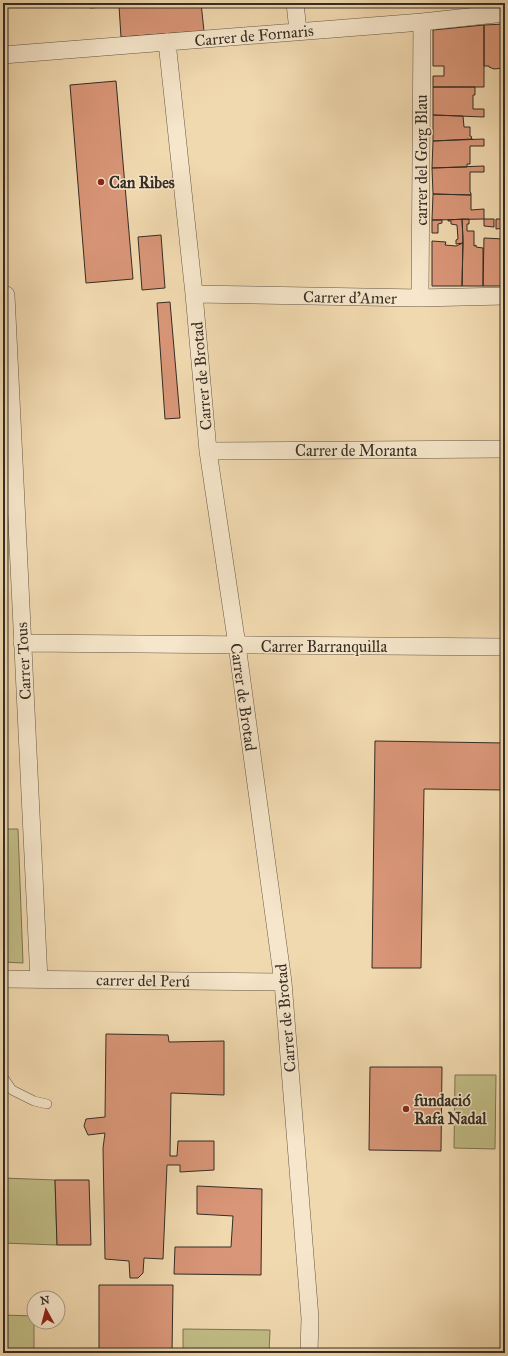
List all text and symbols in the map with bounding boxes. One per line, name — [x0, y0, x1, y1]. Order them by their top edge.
street label: Carrer de Fornaris — [194, 21, 315, 50]
street label: carrer del Gorg Blau — [412, 94, 432, 225]
place label: Can Ribes — [109, 173, 175, 192]
marker: Can Ribes — [96, 177, 106, 187]
street label: Carrer d'Amer — [303, 287, 397, 308]
street label: Carrer de Brotad — [187, 321, 216, 431]
street label: Carrer de Moranta — [295, 441, 417, 460]
street label: Carrer Tous — [12, 621, 35, 700]
street label: Carrer Barranquilla — [261, 637, 387, 657]
street label: Carrer de Brotad — [227, 642, 260, 752]
street label: Carrer de Brotad — [271, 963, 300, 1073]
street label: carrer del Perú — [96, 970, 191, 991]
place label: fundació Rafa Nadal — [413, 1091, 487, 1128]
marker: fundació Rafa Nadal — [401, 1104, 411, 1114]
north arrow — [26, 1290, 66, 1330]
text: N — [39, 1293, 51, 1308]

